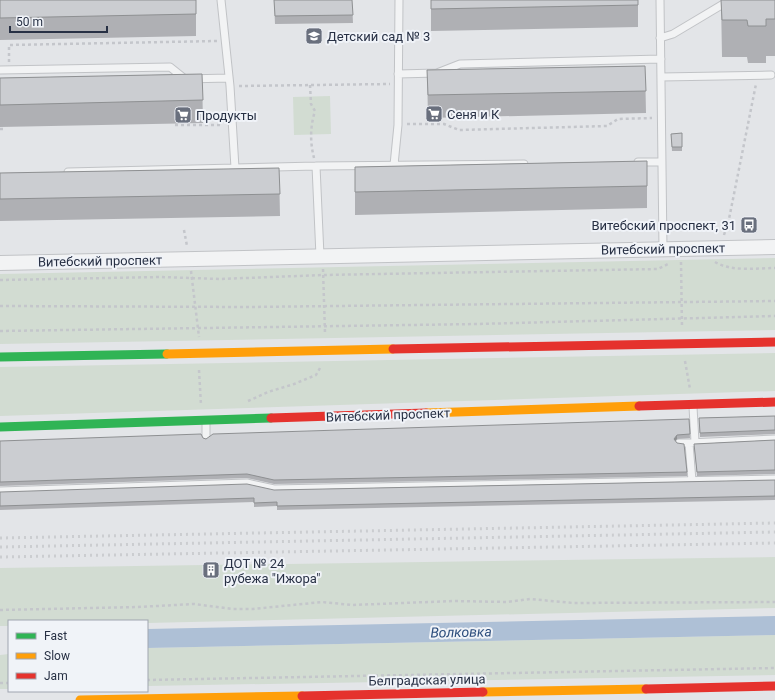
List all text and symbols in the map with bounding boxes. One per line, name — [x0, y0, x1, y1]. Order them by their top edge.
scale bar — [10, 8, 107, 34]
text: 50 m — [16, 15, 43, 29]
school or university icon: Детский сад № 3 — [304, 26, 324, 46]
place label: Детский сад № 3 — [327, 29, 430, 44]
supermarket icon: Сеня и К — [424, 104, 444, 124]
supermarket icon: Продукты — [173, 105, 193, 125]
place label: Сеня и К — [447, 107, 500, 122]
place label: Продукты — [196, 108, 257, 123]
bus stop icon: Витебский проспект, 31 — [739, 215, 759, 235]
place label: Витебский проспект, 31 — [591, 218, 736, 233]
street label: Витебский проспект — [601, 240, 725, 258]
street label: Витебский проспект — [38, 252, 162, 270]
street label: Витебский проспект — [326, 405, 450, 425]
place label: ДОТ № 24 рубежа "Ижора" — [224, 556, 321, 586]
building icon: ДОТ № 24 рубежа "Ижора" — [201, 560, 221, 580]
legend — [8, 620, 148, 692]
water label: Волковка — [430, 623, 492, 641]
text: Fast — [44, 629, 67, 643]
text: Slow — [44, 649, 70, 663]
text: Jam — [44, 669, 68, 683]
street label: Белградская улица — [368, 671, 486, 689]

